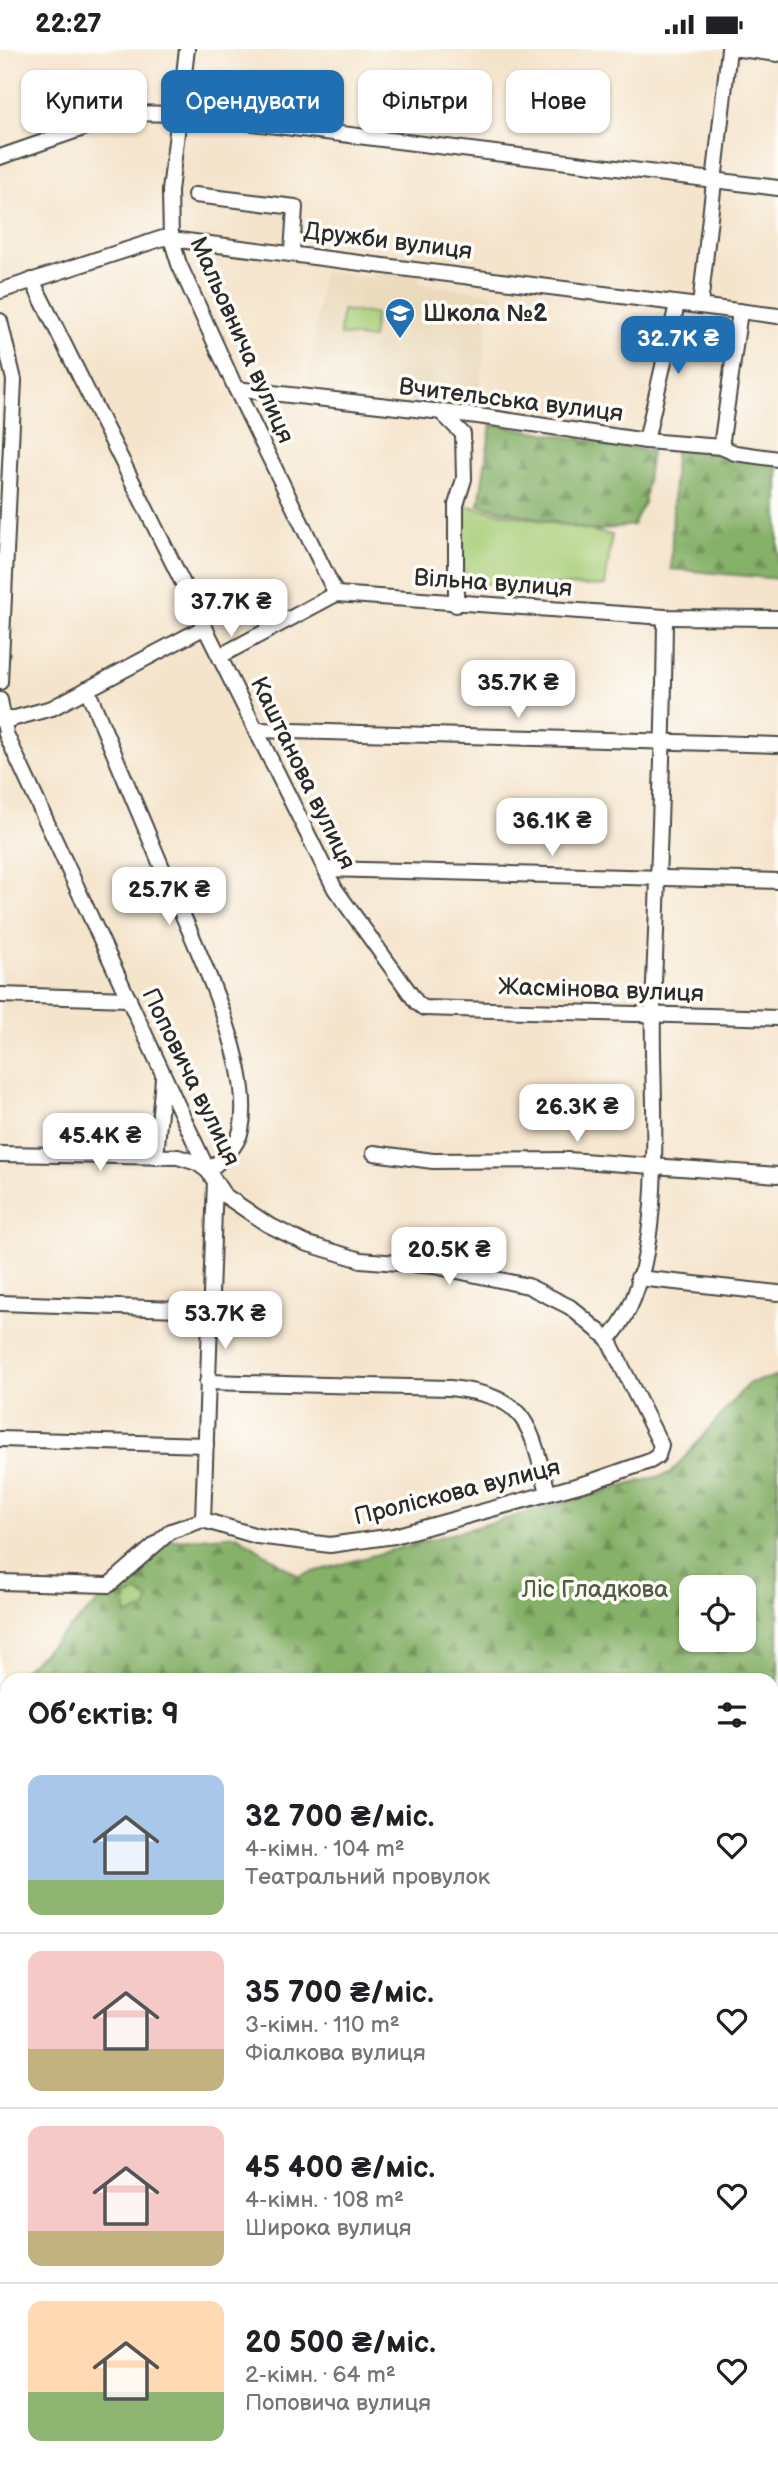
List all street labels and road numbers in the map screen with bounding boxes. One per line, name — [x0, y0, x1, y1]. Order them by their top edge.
street label: Дружби вулиця — [302, 216, 474, 266]
street label: Мальовнича вулиця — [183, 232, 301, 448]
street label: Вчительська вулиця — [397, 372, 625, 428]
street label: Вільна вулиця — [413, 563, 573, 603]
street label: Каштанова вулиця — [244, 672, 362, 874]
street label: Жасмінова вулиця — [497, 972, 705, 1008]
street label: Поповича вулиця — [135, 983, 247, 1171]
street label: Проліскова вулиця — [351, 1452, 563, 1532]

